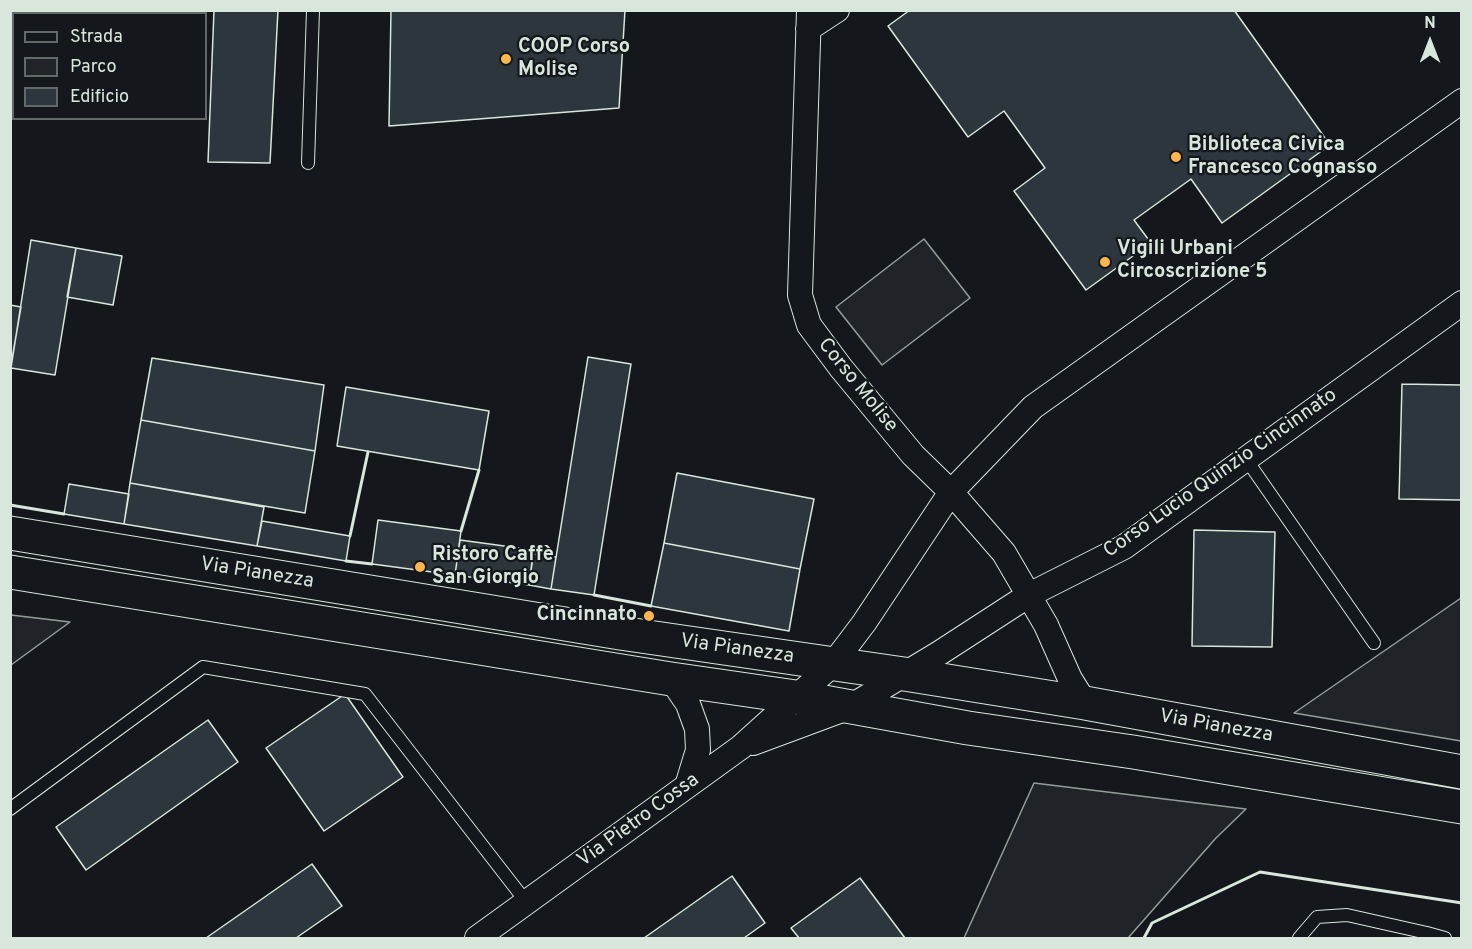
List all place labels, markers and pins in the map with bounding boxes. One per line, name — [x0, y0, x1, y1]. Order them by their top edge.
place label: COOP Corso Molise — [518, 36, 630, 83]
marker: COOP Corso Molise — [499, 52, 513, 66]
place label: Biblioteca Civica Francesco Cognasso — [1188, 134, 1377, 181]
marker: Biblioteca Civica Francesco Cognasso — [1169, 150, 1183, 164]
place label: Vigili Urbani Circoscrizione 5 — [1117, 238, 1267, 285]
marker: Vigili Urbani Circoscrizione 5 — [1098, 255, 1112, 269]
place label: Ristoro Caffè San Giorgio — [432, 544, 554, 591]
marker: Ristoro Caffè San Giorgio — [413, 560, 427, 574]
place label: Cincinnato — [536, 604, 637, 628]
marker: Cincinnato — [642, 609, 656, 623]

